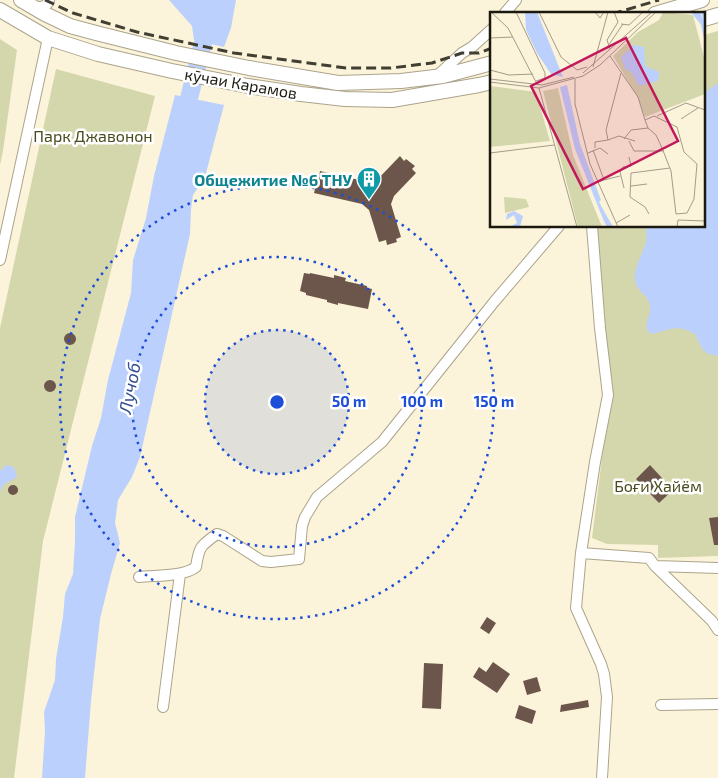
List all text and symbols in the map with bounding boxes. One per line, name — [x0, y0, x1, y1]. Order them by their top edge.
inset map — [490, 12, 706, 228]
street label: кӯчаи Карамов — [183, 64, 299, 103]
park label: Парк Джавонон — [33, 126, 153, 145]
building icon: Общежитие №6 ТНУ — [356, 166, 382, 200]
place label: Общежитие №6 ТНУ — [194, 170, 352, 189]
water label: Лучоб — [113, 361, 145, 416]
text: 50 m — [332, 392, 366, 410]
text: 100 m — [401, 392, 443, 410]
text: 150 m — [474, 392, 514, 410]
centre of rings — [268, 393, 286, 411]
park label: Боғи Хайём — [614, 476, 702, 495]

